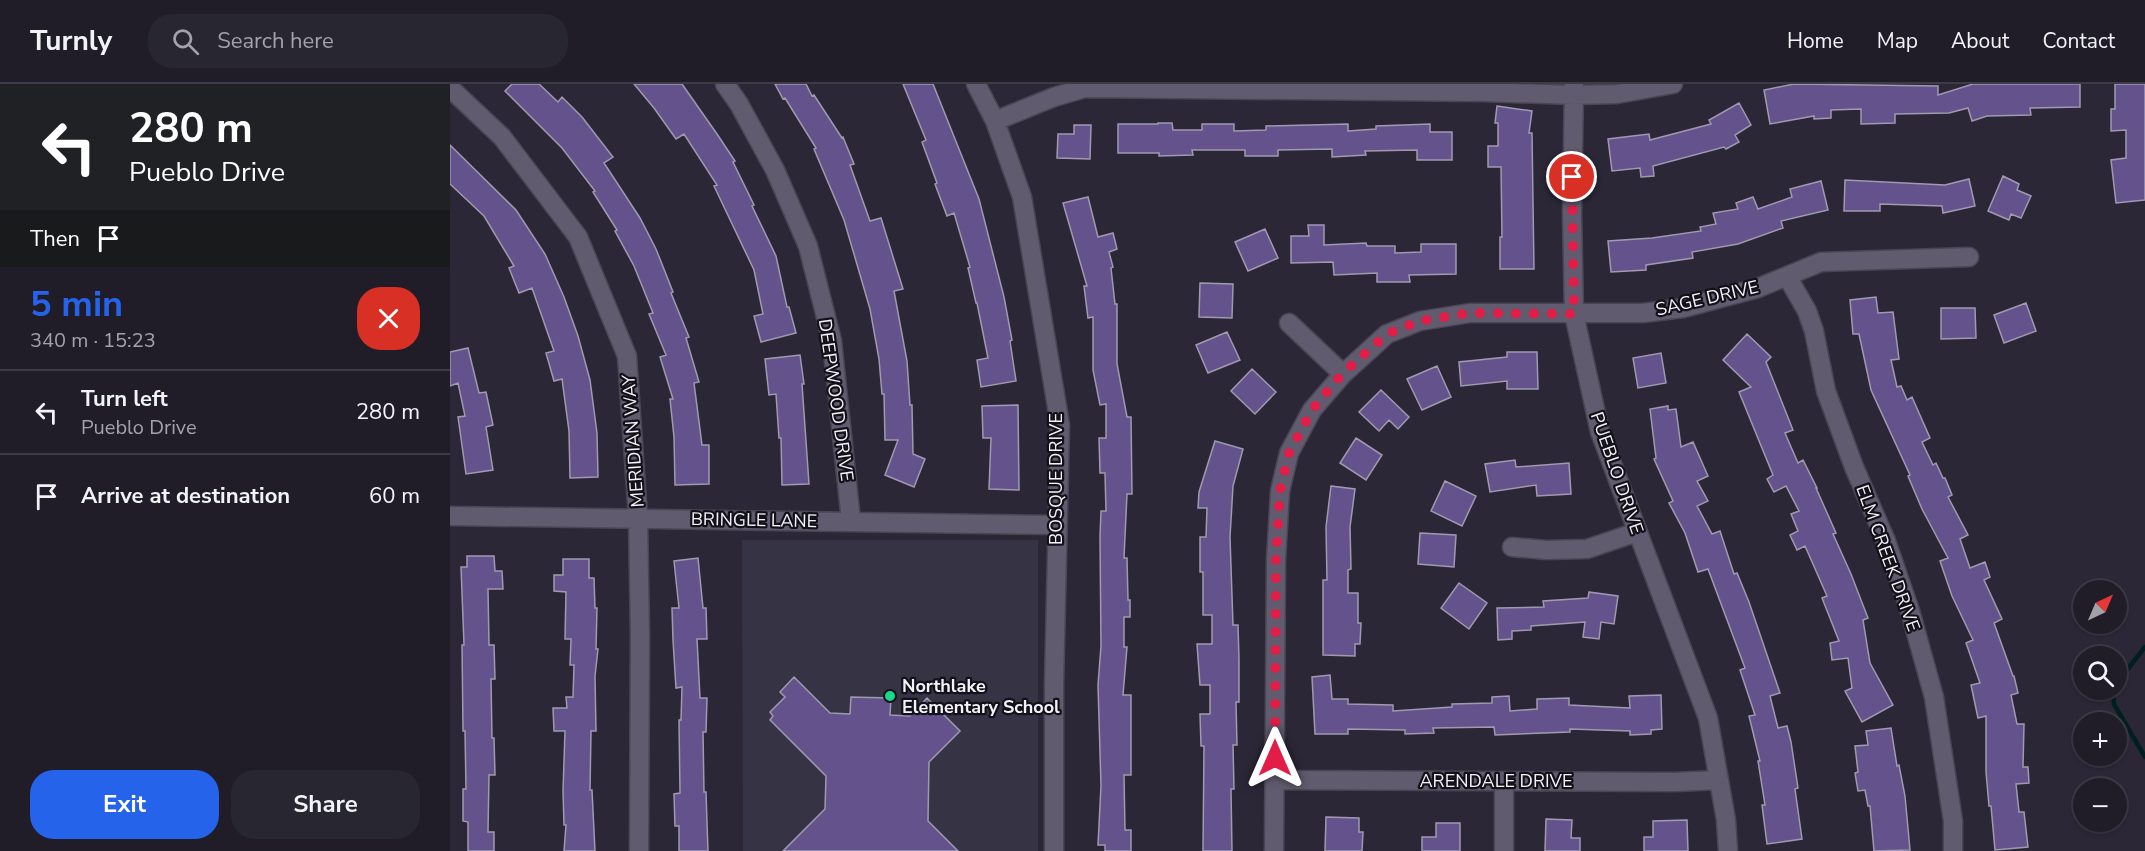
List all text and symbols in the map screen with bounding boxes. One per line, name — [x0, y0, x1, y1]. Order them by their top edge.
search box — [148, 14, 568, 68]
text: Turnly — [30, 22, 112, 60]
icon: search — [169, 25, 202, 58]
text: Search here — [217, 26, 334, 56]
text: Home — [1787, 27, 1844, 55]
text: Map — [1877, 27, 1918, 55]
text: About — [1951, 27, 2009, 55]
text: Contact — [2042, 27, 2115, 55]
text: 280 m — [129, 100, 253, 157]
icon: left — [30, 108, 108, 186]
pin — [1546, 151, 1597, 202]
text: Pueblo Drive — [129, 154, 285, 191]
icon: arrive — [1555, 160, 1588, 193]
icon: arrive — [92, 222, 125, 255]
text: Then — [30, 224, 80, 254]
street label: SAGE DRIVE — [1653, 274, 1761, 322]
text: 5 min — [30, 280, 123, 329]
button: close — [357, 287, 420, 350]
street label: DEEPWOOD DRIVE — [813, 317, 859, 483]
text: 340 m · 15:23 — [30, 327, 156, 354]
street label: MERIDIAN WAY — [616, 374, 650, 508]
text: Turn left — [81, 384, 168, 414]
icon: left — [30, 396, 63, 429]
text: 280 m — [356, 397, 420, 427]
street label: PUEBLO DRIVE — [1585, 409, 1649, 537]
street label: BOSQUE DRIVE — [1044, 413, 1068, 545]
text: Pueblo Drive — [81, 414, 197, 441]
icon: arrive — [30, 480, 63, 513]
text: Arrive at destination — [81, 481, 290, 511]
text: 60 m — [369, 481, 420, 511]
street label: ELM CREEK DRIVE — [1850, 481, 1926, 635]
street label: BRINGLE LANE — [691, 507, 817, 533]
north arrow — [2073, 580, 2127, 634]
map controls — [2073, 580, 2127, 832]
button: search — [2073, 646, 2127, 700]
place label: Northlake Elementary School — [902, 674, 1060, 719]
marker: Northlake Elementary School — [883, 689, 897, 703]
button: + — [2073, 712, 2127, 766]
position arrow — [1243, 726, 1307, 790]
street label: ARENDALE DRIVE — [1419, 769, 1573, 793]
button: Exit — [30, 770, 219, 839]
button: Share — [231, 770, 420, 839]
button: − — [2073, 778, 2127, 832]

